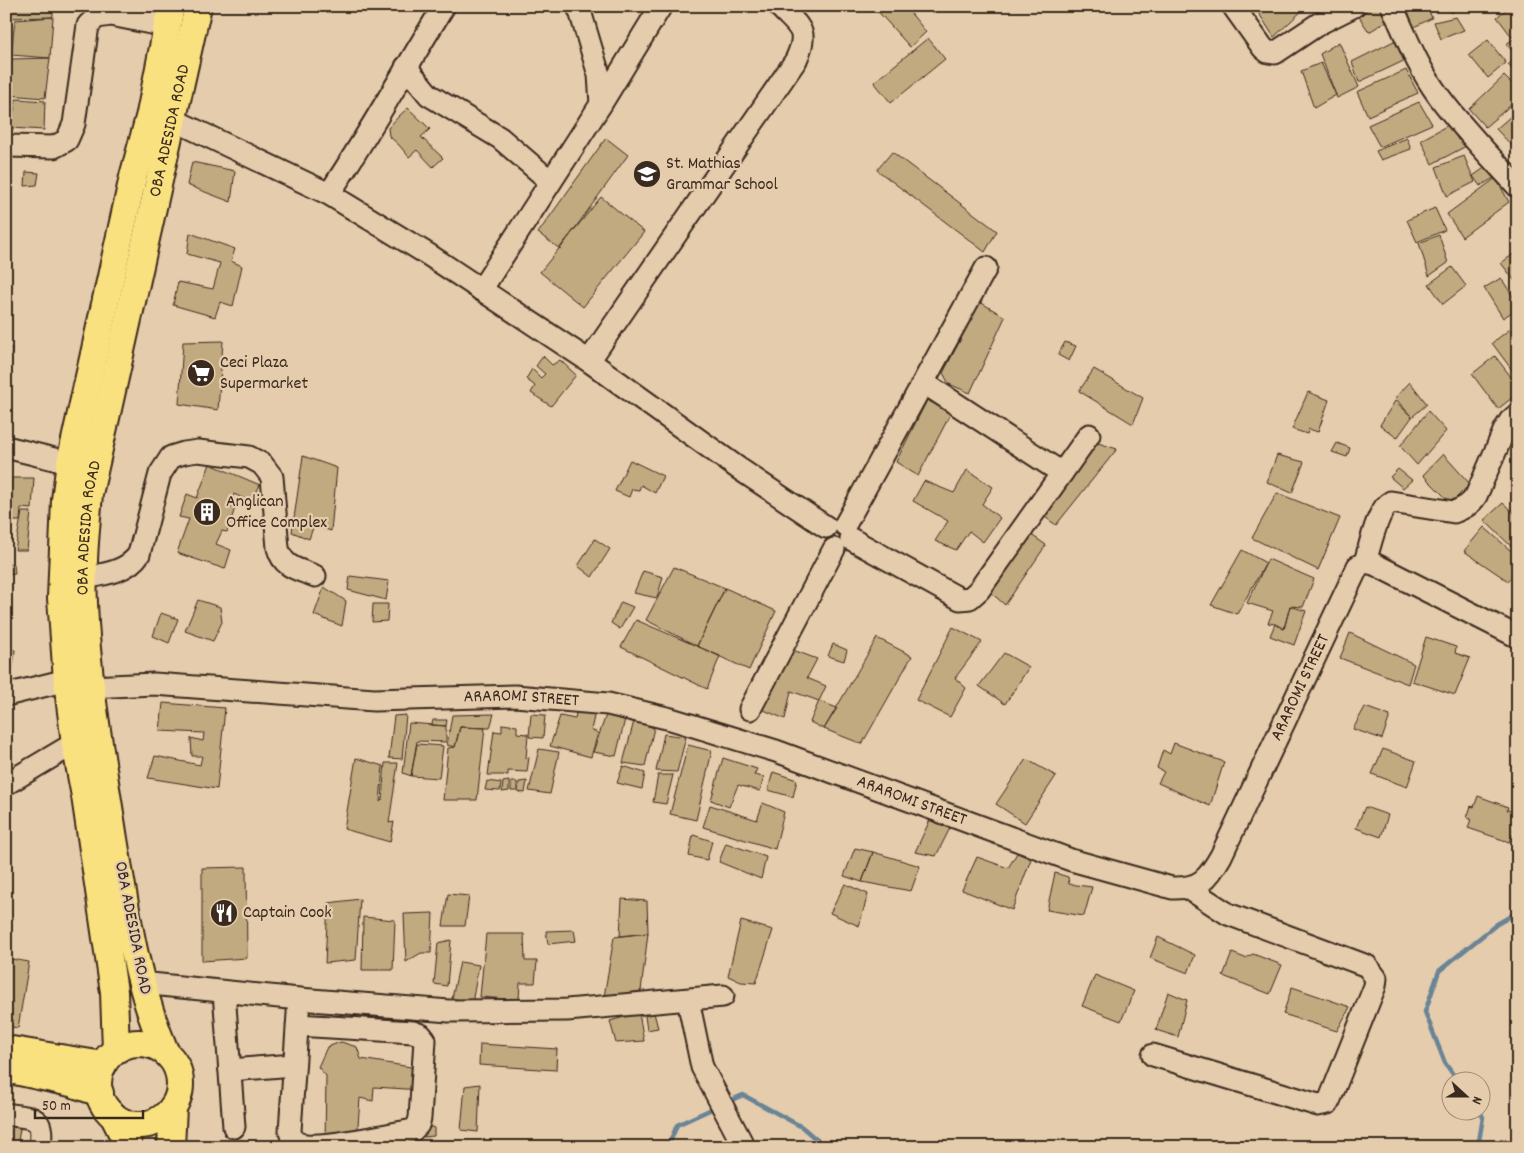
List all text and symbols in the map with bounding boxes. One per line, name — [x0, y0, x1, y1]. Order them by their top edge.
street label: OBA ADESIDA ROAD — [143, 62, 197, 200]
place label: St. Mathias Grammar School — [666, 152, 779, 198]
school or university icon: St. Mathias Grammar School — [632, 159, 662, 189]
place label: Ceci Plaza Supermarket — [220, 351, 308, 397]
supermarket icon: Ceci Plaza Supermarket — [186, 358, 216, 388]
street label: OBA ADESIDA ROAD — [71, 458, 109, 595]
place label: Anglican Office Complex — [226, 490, 327, 536]
building icon: Anglican Office Complex — [192, 497, 222, 527]
street label: ARAROMI STREET — [1265, 630, 1336, 745]
street label: ARAROMI STREET — [463, 683, 580, 714]
street label: ARAROMI STREET — [853, 769, 970, 833]
street label: OBA ADESIDA ROAD — [107, 859, 157, 997]
restaurant icon: Captain Cook — [209, 898, 239, 928]
place label: Captain Cook — [243, 901, 332, 926]
north arrow — [1442, 1070, 1492, 1120]
scale bar — [35, 1088, 142, 1120]
text: N — [1466, 1093, 1487, 1107]
text: 50 m — [42, 1096, 71, 1118]

